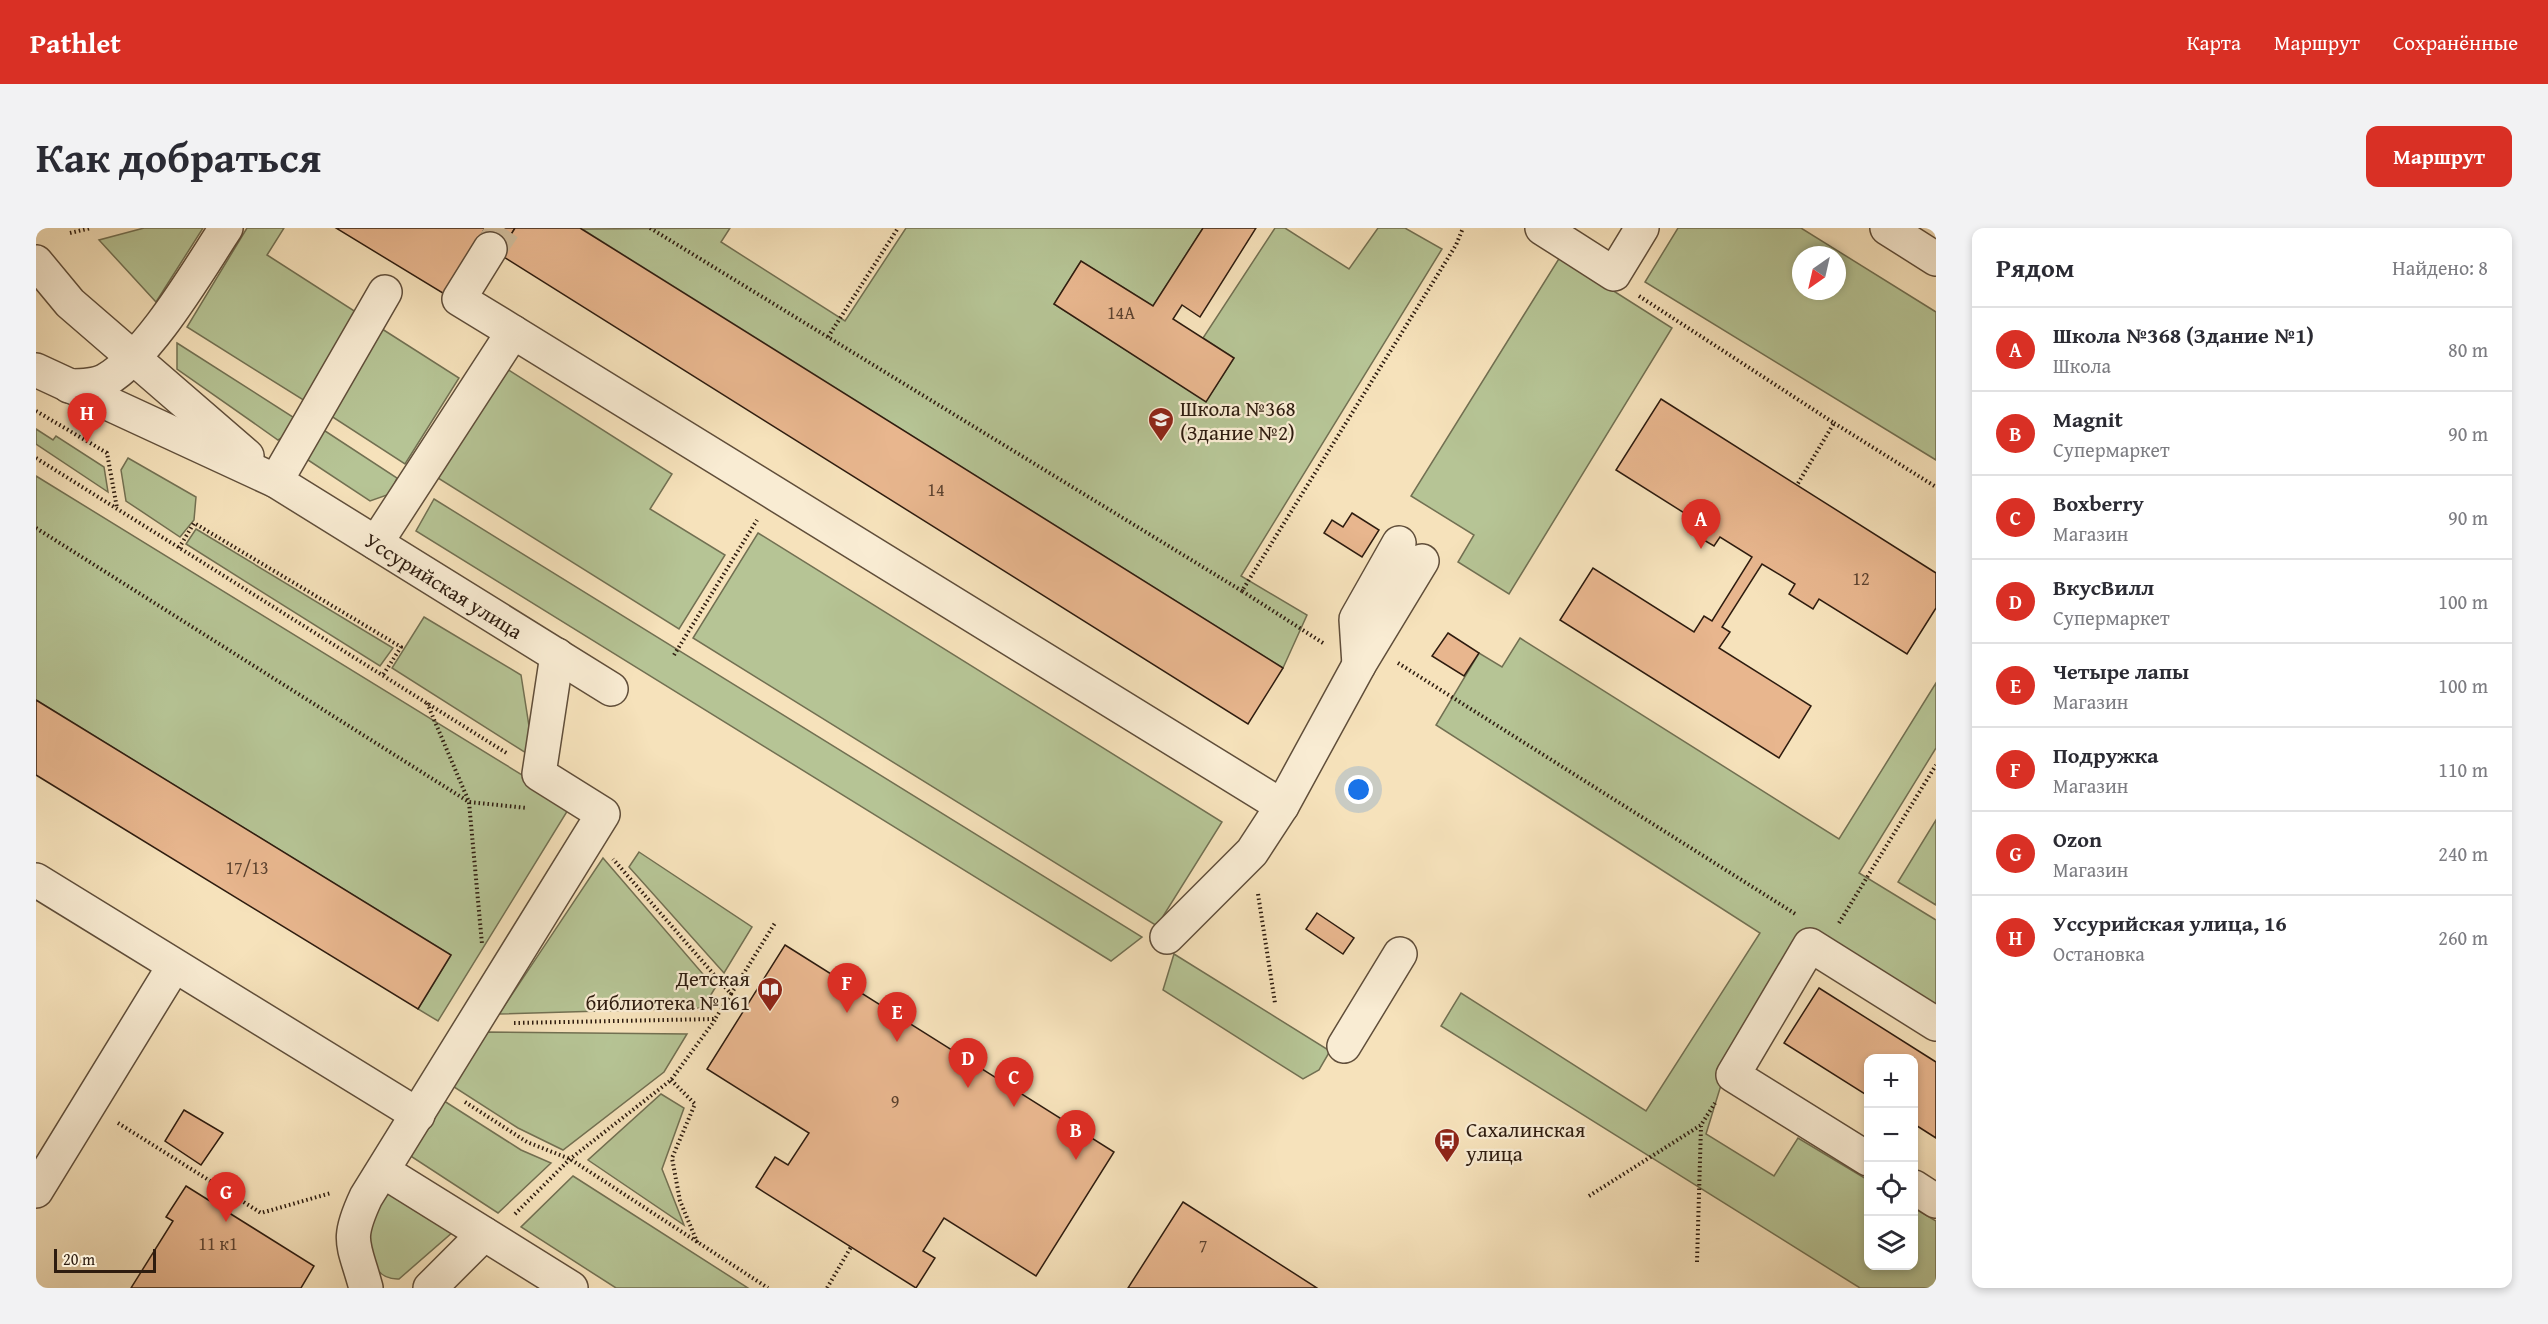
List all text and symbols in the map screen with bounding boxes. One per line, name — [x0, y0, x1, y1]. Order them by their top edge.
text: Pathlet — [30, 22, 121, 63]
text: Карта — [2187, 27, 2241, 58]
text: Маршрут — [2274, 27, 2360, 58]
text: Сохранённые — [2393, 27, 2518, 58]
text: Как добраться — [36, 126, 321, 187]
button: Маршрут — [2366, 126, 2512, 187]
north arrow — [1792, 246, 1846, 300]
text: Рядом — [1996, 248, 2074, 287]
text: Найдено: 8 — [2392, 253, 2488, 282]
house number: 14А — [1107, 299, 1135, 326]
text: Школа №368 (Здание №1) — [2053, 319, 2314, 351]
text: A — [2009, 335, 2022, 364]
text: 80 m — [2448, 335, 2488, 364]
text: Школа — [2053, 351, 2111, 380]
place label: Школа №368 (Здание №2) — [1180, 393, 1296, 448]
pin: H — [68, 394, 106, 443]
text: Magnit — [2053, 403, 2123, 435]
school or university icon: Школа №368 (Здание №2) — [1146, 405, 1176, 443]
text: B — [2009, 419, 2022, 448]
text: 90 m — [2448, 419, 2488, 448]
text: Супермаркет — [2053, 435, 2170, 464]
house number: 14 — [927, 476, 945, 503]
text: Boxberry — [2053, 487, 2144, 519]
pin: A — [1682, 500, 1720, 549]
text: C — [2010, 503, 2021, 532]
text: 90 m — [2448, 503, 2488, 532]
text: Магазин — [2053, 519, 2128, 548]
street label: Уссурийская улица — [359, 524, 529, 646]
house number: 12 — [1852, 565, 1870, 592]
text: ВкусВилл — [2053, 571, 2154, 603]
text: D — [2009, 587, 2022, 616]
text: 100 m — [2438, 587, 2488, 616]
text: Супермаркет — [2053, 603, 2170, 632]
text: Четыре лапы — [2053, 655, 2189, 687]
text: E — [2010, 671, 2021, 700]
text: 100 m — [2438, 671, 2488, 700]
text: Магазин — [2053, 687, 2128, 716]
text: Подружка — [2053, 739, 2159, 771]
text: F — [2010, 755, 2021, 784]
text: 110 m — [2438, 755, 2488, 784]
text: Магазин — [2053, 771, 2128, 800]
your location — [1344, 775, 1373, 804]
text: Ozon — [2053, 823, 2102, 855]
text: G — [2009, 839, 2022, 868]
text: 240 m — [2438, 839, 2488, 868]
house number: 17/13 — [225, 854, 269, 881]
text: Магазин — [2053, 855, 2128, 884]
text: Уссурийская улица, 16 — [2053, 907, 2287, 939]
text: H — [2009, 923, 2022, 952]
text: 260 m — [2438, 923, 2488, 952]
text: Остановка — [2053, 939, 2145, 968]
place label: Детская библиотека №161 — [585, 963, 750, 1018]
pin: F — [828, 964, 866, 1013]
library icon: Детская библиотека №161 — [755, 975, 785, 1013]
pin: E — [878, 992, 916, 1042]
pin: D — [948, 1038, 988, 1088]
map controls — [1864, 1054, 1918, 1270]
button: + — [1864, 1054, 1918, 1108]
pin: C — [994, 1058, 1034, 1107]
house number: 9 — [891, 1088, 899, 1115]
button: − — [1864, 1108, 1918, 1162]
pin: B — [1056, 1110, 1096, 1160]
place label: Сахалинская улица — [1465, 1114, 1586, 1169]
bus stop icon: Сахалинская улица — [1432, 1126, 1462, 1164]
button: locate — [1864, 1162, 1918, 1216]
pin: G — [206, 1172, 246, 1222]
button: layers — [1864, 1216, 1918, 1270]
house number: 11 к1 — [198, 1230, 238, 1257]
house number: 7 — [1199, 1232, 1207, 1259]
scale bar — [54, 1246, 156, 1274]
text: 20 m — [63, 1247, 95, 1271]

